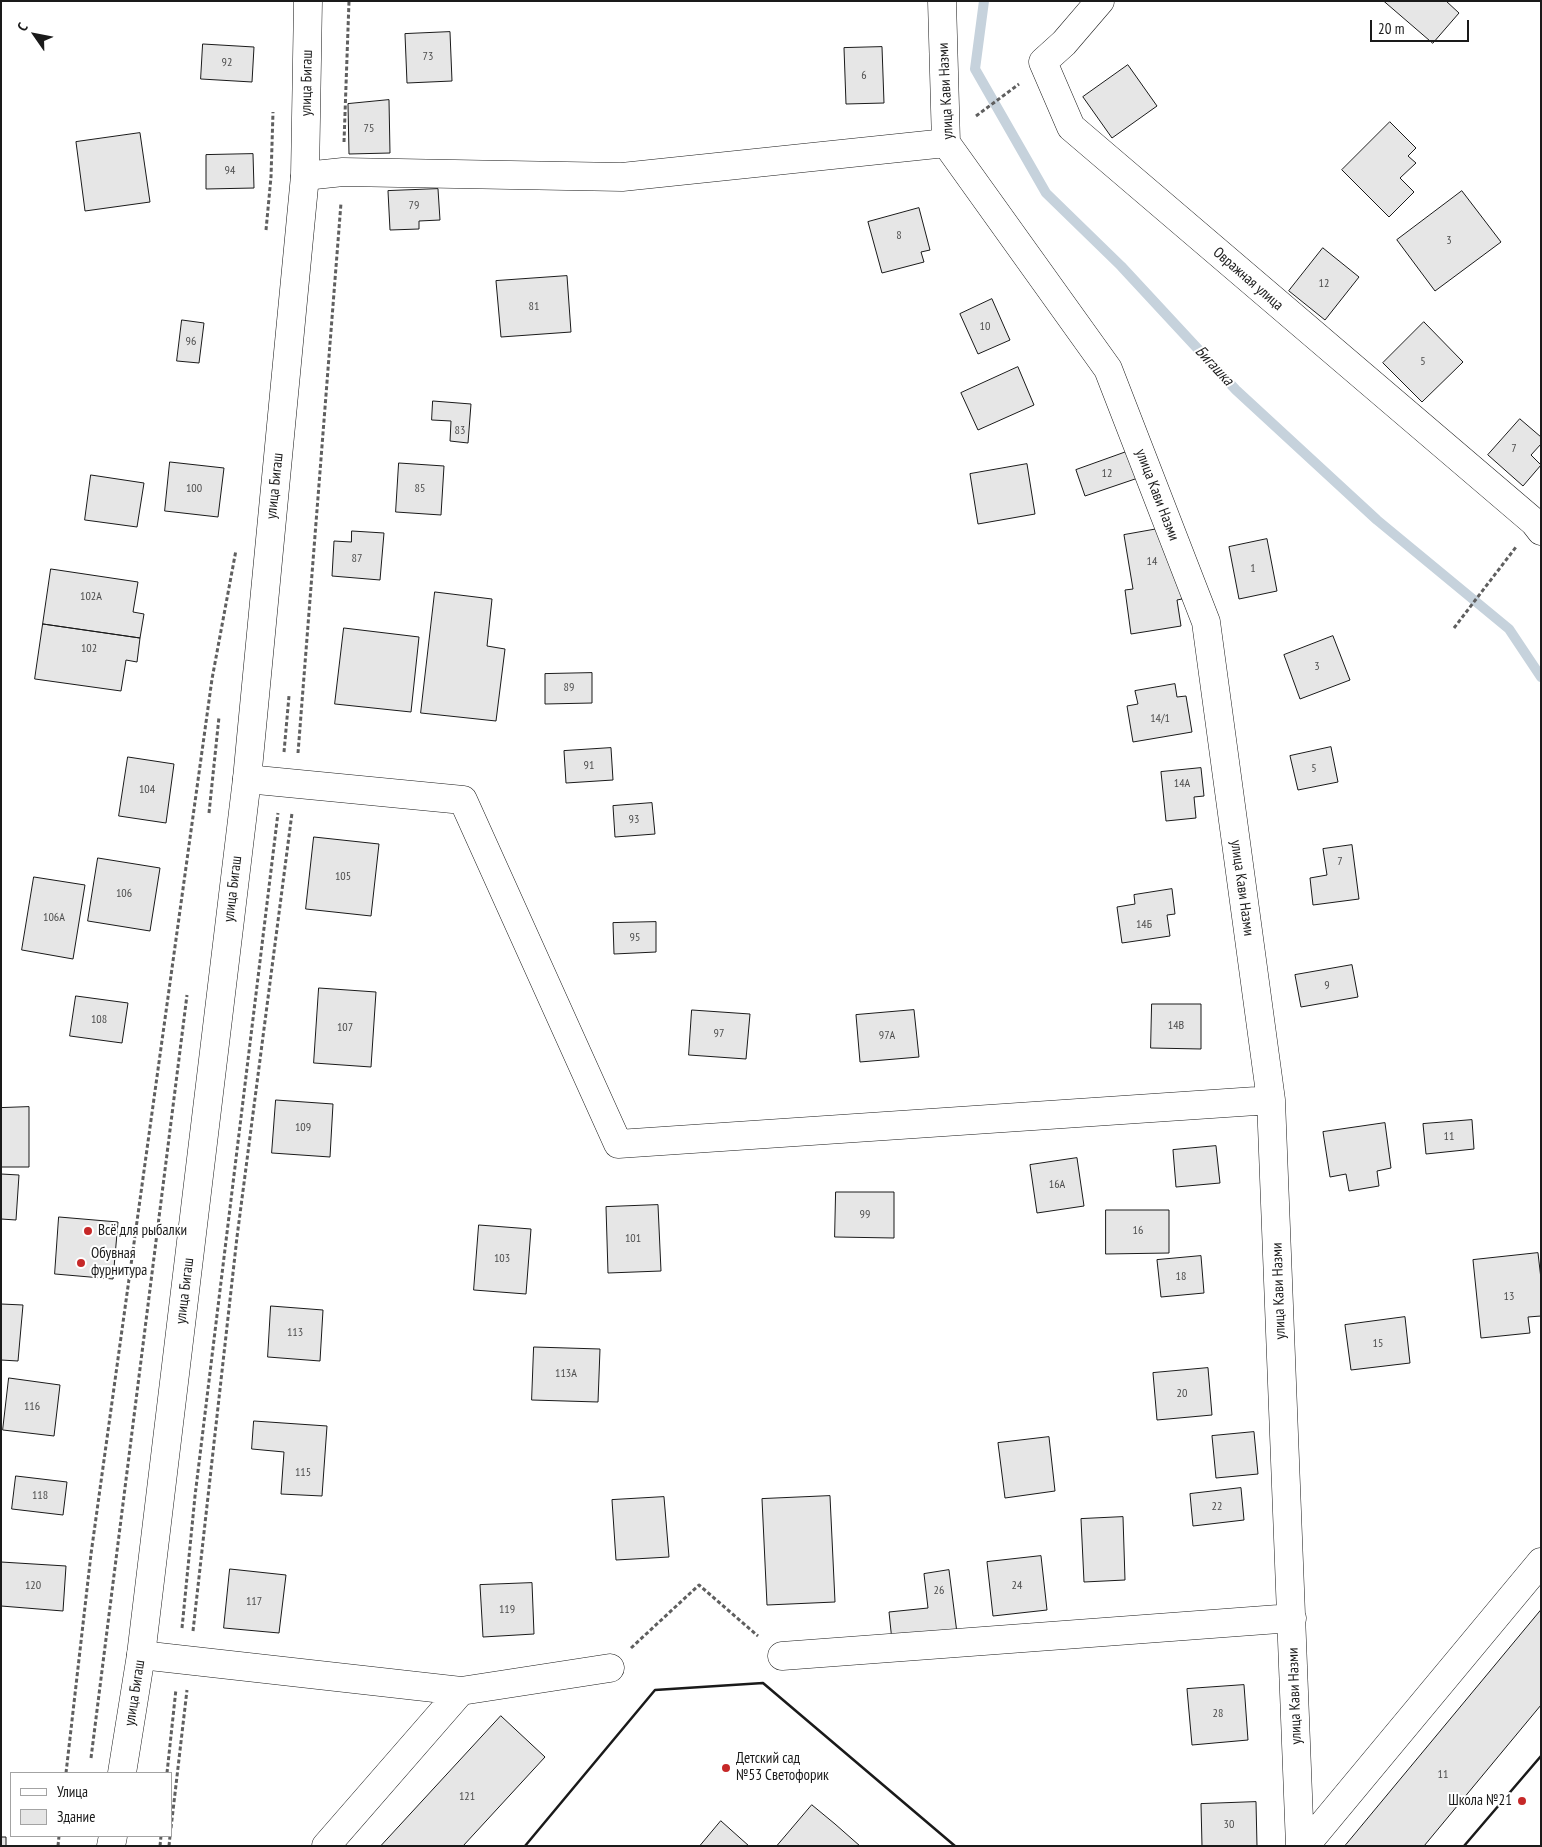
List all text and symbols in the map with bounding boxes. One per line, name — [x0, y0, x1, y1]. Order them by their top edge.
north arrow — [10, 10, 60, 60]
scale bar — [1372, 10, 1471, 42]
text: С — [13, 19, 32, 34]
text: 20 m — [1378, 19, 1404, 38]
street label: улица Кави Назми — [934, 42, 958, 140]
street label: улица Бигаш — [297, 50, 317, 116]
house number: 73 — [423, 50, 433, 64]
house number: 92 — [222, 56, 232, 70]
house number: 6 — [861, 69, 867, 83]
house number: 75 — [364, 122, 374, 136]
house number: 94 — [225, 164, 235, 178]
house number: 79 — [409, 199, 419, 213]
house number: 8 — [896, 229, 902, 243]
house number: 3 — [1446, 234, 1452, 248]
street label: Овражная улица — [1209, 244, 1287, 314]
house number: 12 — [1319, 277, 1329, 291]
house number: 81 — [529, 300, 539, 314]
house number: 10 — [980, 320, 990, 334]
house number: 96 — [186, 335, 196, 349]
water label: Бигашка — [1191, 342, 1237, 390]
house number: 5 — [1420, 355, 1426, 369]
house number: 83 — [455, 424, 465, 438]
house number: 7 — [1511, 442, 1517, 456]
street label: улица Кави Назми — [1131, 447, 1183, 543]
street label: улица Бигаш — [263, 452, 287, 520]
house number: 12 — [1102, 467, 1112, 481]
house number: 100 — [186, 482, 202, 496]
house number: 85 — [415, 482, 425, 496]
house number: 87 — [352, 552, 362, 566]
house number: 14 — [1147, 555, 1157, 569]
house number: 1 — [1250, 562, 1256, 576]
house number: 102А — [80, 590, 102, 604]
house number: 102 — [81, 642, 97, 656]
house number: 3 — [1314, 660, 1320, 674]
house number: 89 — [564, 681, 574, 695]
house number: 14/1 — [1150, 712, 1170, 726]
house number: 91 — [584, 759, 594, 773]
house number: 5 — [1311, 762, 1317, 776]
house number: 14А — [1174, 777, 1190, 791]
house number: 104 — [139, 783, 155, 797]
house number: 93 — [629, 813, 639, 827]
street label: улица Кави Назми — [1226, 839, 1258, 937]
street label: улица Бигаш — [220, 855, 246, 923]
house number: 7 — [1337, 855, 1343, 869]
house number: 105 — [335, 870, 351, 884]
house number: 106 — [116, 887, 132, 901]
house number: 106А — [43, 911, 65, 925]
house number: 14Б — [1136, 918, 1152, 932]
house number: 95 — [630, 931, 640, 945]
house number: 9 — [1324, 979, 1330, 993]
house number: 108 — [91, 1013, 107, 1027]
house number: 14В — [1168, 1019, 1184, 1033]
house number: 107 — [337, 1021, 353, 1035]
house number: 97 — [714, 1027, 724, 1041]
house number: 97А — [879, 1029, 895, 1043]
house number: 109 — [295, 1121, 311, 1135]
house number: 11 — [1444, 1130, 1454, 1144]
house number: 16А — [1049, 1178, 1065, 1192]
house number: 99 — [860, 1208, 870, 1222]
place label: Всё для рыбалки — [98, 1222, 187, 1240]
house number: 16 — [1133, 1224, 1143, 1238]
marker: Всё для рыбалки — [82, 1225, 94, 1237]
house number: 101 — [625, 1232, 641, 1246]
street label: улица Кави Назми — [1268, 1242, 1290, 1340]
place label: Обувная фурнитура — [91, 1245, 147, 1280]
house number: 103 — [494, 1252, 510, 1266]
marker: Обувная фурнитура — [75, 1257, 87, 1269]
street label: улица Бигаш — [172, 1257, 198, 1325]
house number: 18 — [1176, 1270, 1186, 1284]
house number: 13 — [1504, 1290, 1514, 1304]
house number: 113 — [287, 1326, 303, 1340]
house number: 15 — [1373, 1337, 1383, 1351]
house number: 113А — [555, 1367, 577, 1381]
house number: 20 — [1177, 1387, 1187, 1401]
house number: 116 — [24, 1400, 40, 1414]
house number: 115 — [295, 1466, 311, 1480]
house number: 118 — [32, 1489, 48, 1503]
house number: 22 — [1212, 1500, 1222, 1514]
house number: 120 — [25, 1579, 41, 1593]
house number: 24 — [1012, 1579, 1022, 1593]
house number: 26 — [934, 1584, 944, 1598]
house number: 117 — [246, 1595, 262, 1609]
house number: 119 — [499, 1603, 515, 1617]
street label: улица Кави Назми — [1284, 1647, 1306, 1745]
street label: улица Бигаш — [121, 1659, 149, 1727]
house number: 28 — [1213, 1707, 1223, 1721]
place label: Детский сад №53 Светофорик — [736, 1750, 829, 1785]
marker: Детский сад №53 Светофорик — [720, 1762, 732, 1774]
house number: 11 — [1438, 1768, 1448, 1782]
legend — [10, 1772, 172, 1837]
text: Улица — [57, 1782, 88, 1801]
house number: 121 — [459, 1790, 475, 1804]
place label: Школа №21 — [1448, 1792, 1512, 1810]
marker: Школа №21 — [1516, 1795, 1528, 1807]
text: Здание — [57, 1807, 95, 1826]
house number: 30 — [1224, 1818, 1234, 1832]

